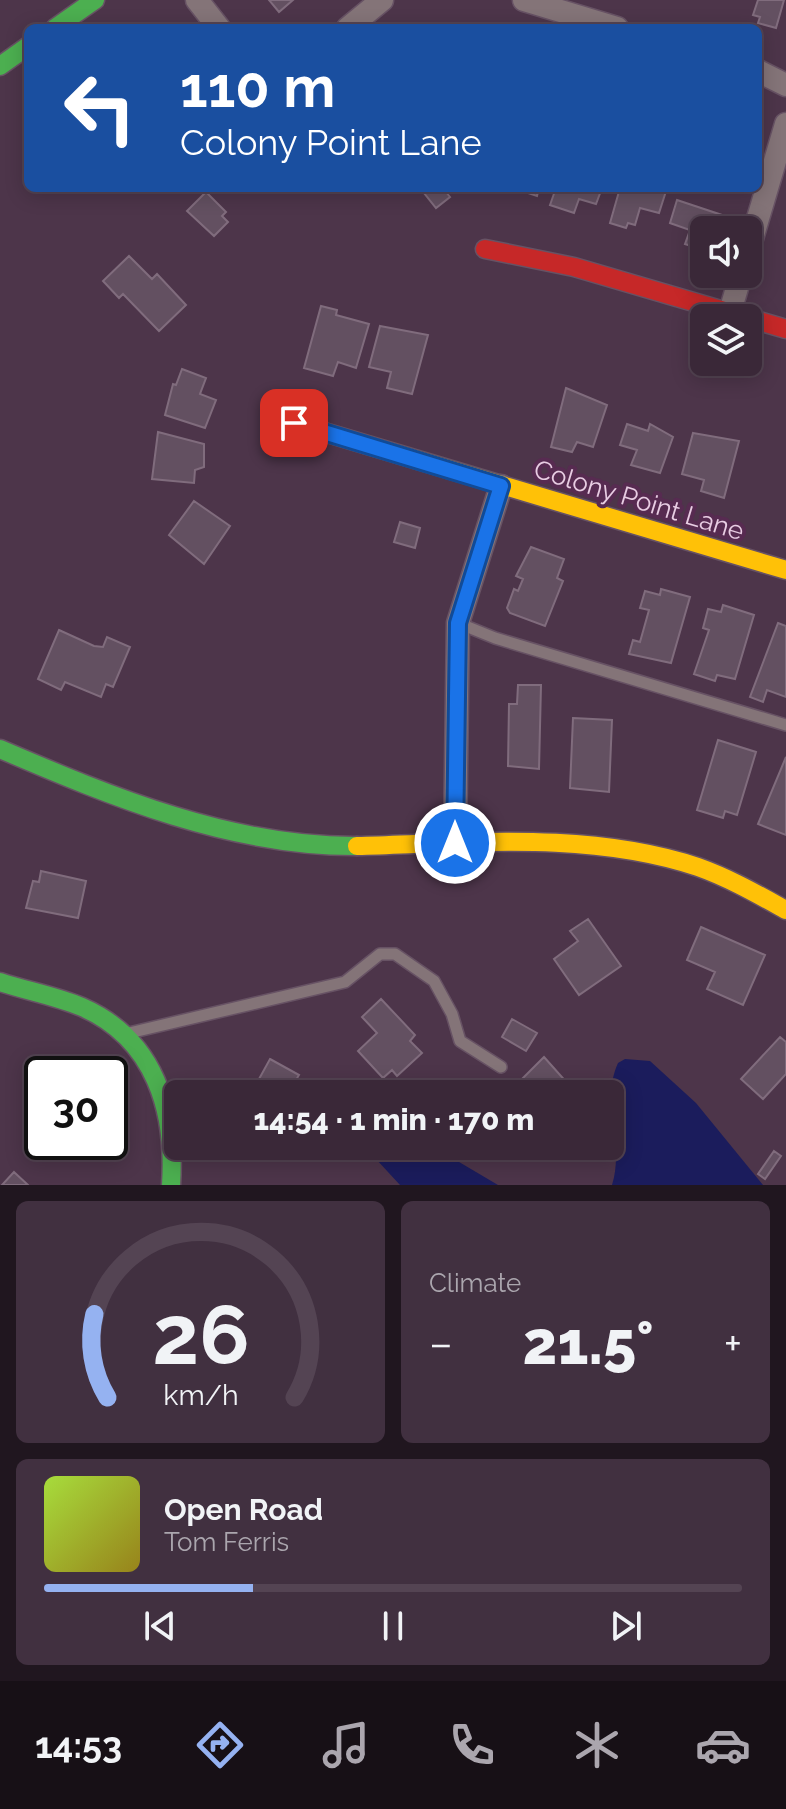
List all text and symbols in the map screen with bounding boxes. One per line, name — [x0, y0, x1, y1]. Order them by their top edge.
text: 110 m — [180, 54, 335, 120]
icon: left — [48, 56, 152, 160]
text: Colony Point Lane — [180, 121, 482, 163]
map controls — [690, 216, 762, 376]
button: sound — [690, 216, 762, 288]
button: layers — [690, 304, 762, 376]
pin — [260, 389, 328, 457]
icon: arrive — [272, 401, 316, 445]
street label: Colony Point Lane — [530, 454, 748, 546]
position arrow — [413, 801, 497, 885]
speed limit sign: 30 — [24, 1056, 128, 1160]
text: 14:54 · 1 min · 170 m — [254, 1102, 534, 1137]
text: Climate — [429, 1268, 521, 1298]
text: 26 — [152, 1286, 249, 1383]
text: 21.5° — [523, 1308, 654, 1378]
text: − — [429, 1318, 453, 1369]
text: + — [724, 1318, 742, 1369]
text: km/h — [163, 1378, 238, 1412]
text: Open Road — [164, 1492, 323, 1527]
text: Tom Ferris — [164, 1527, 289, 1557]
icon: previous — [138, 1604, 182, 1648]
icon: pause — [371, 1604, 415, 1648]
icon: next — [604, 1604, 648, 1648]
icon: directions — [192, 1717, 248, 1773]
icon: music — [318, 1717, 374, 1773]
icon: phone — [444, 1717, 500, 1773]
icon: climate — [569, 1717, 625, 1773]
icon: car — [695, 1717, 751, 1773]
text: 14:53 — [35, 1724, 122, 1766]

